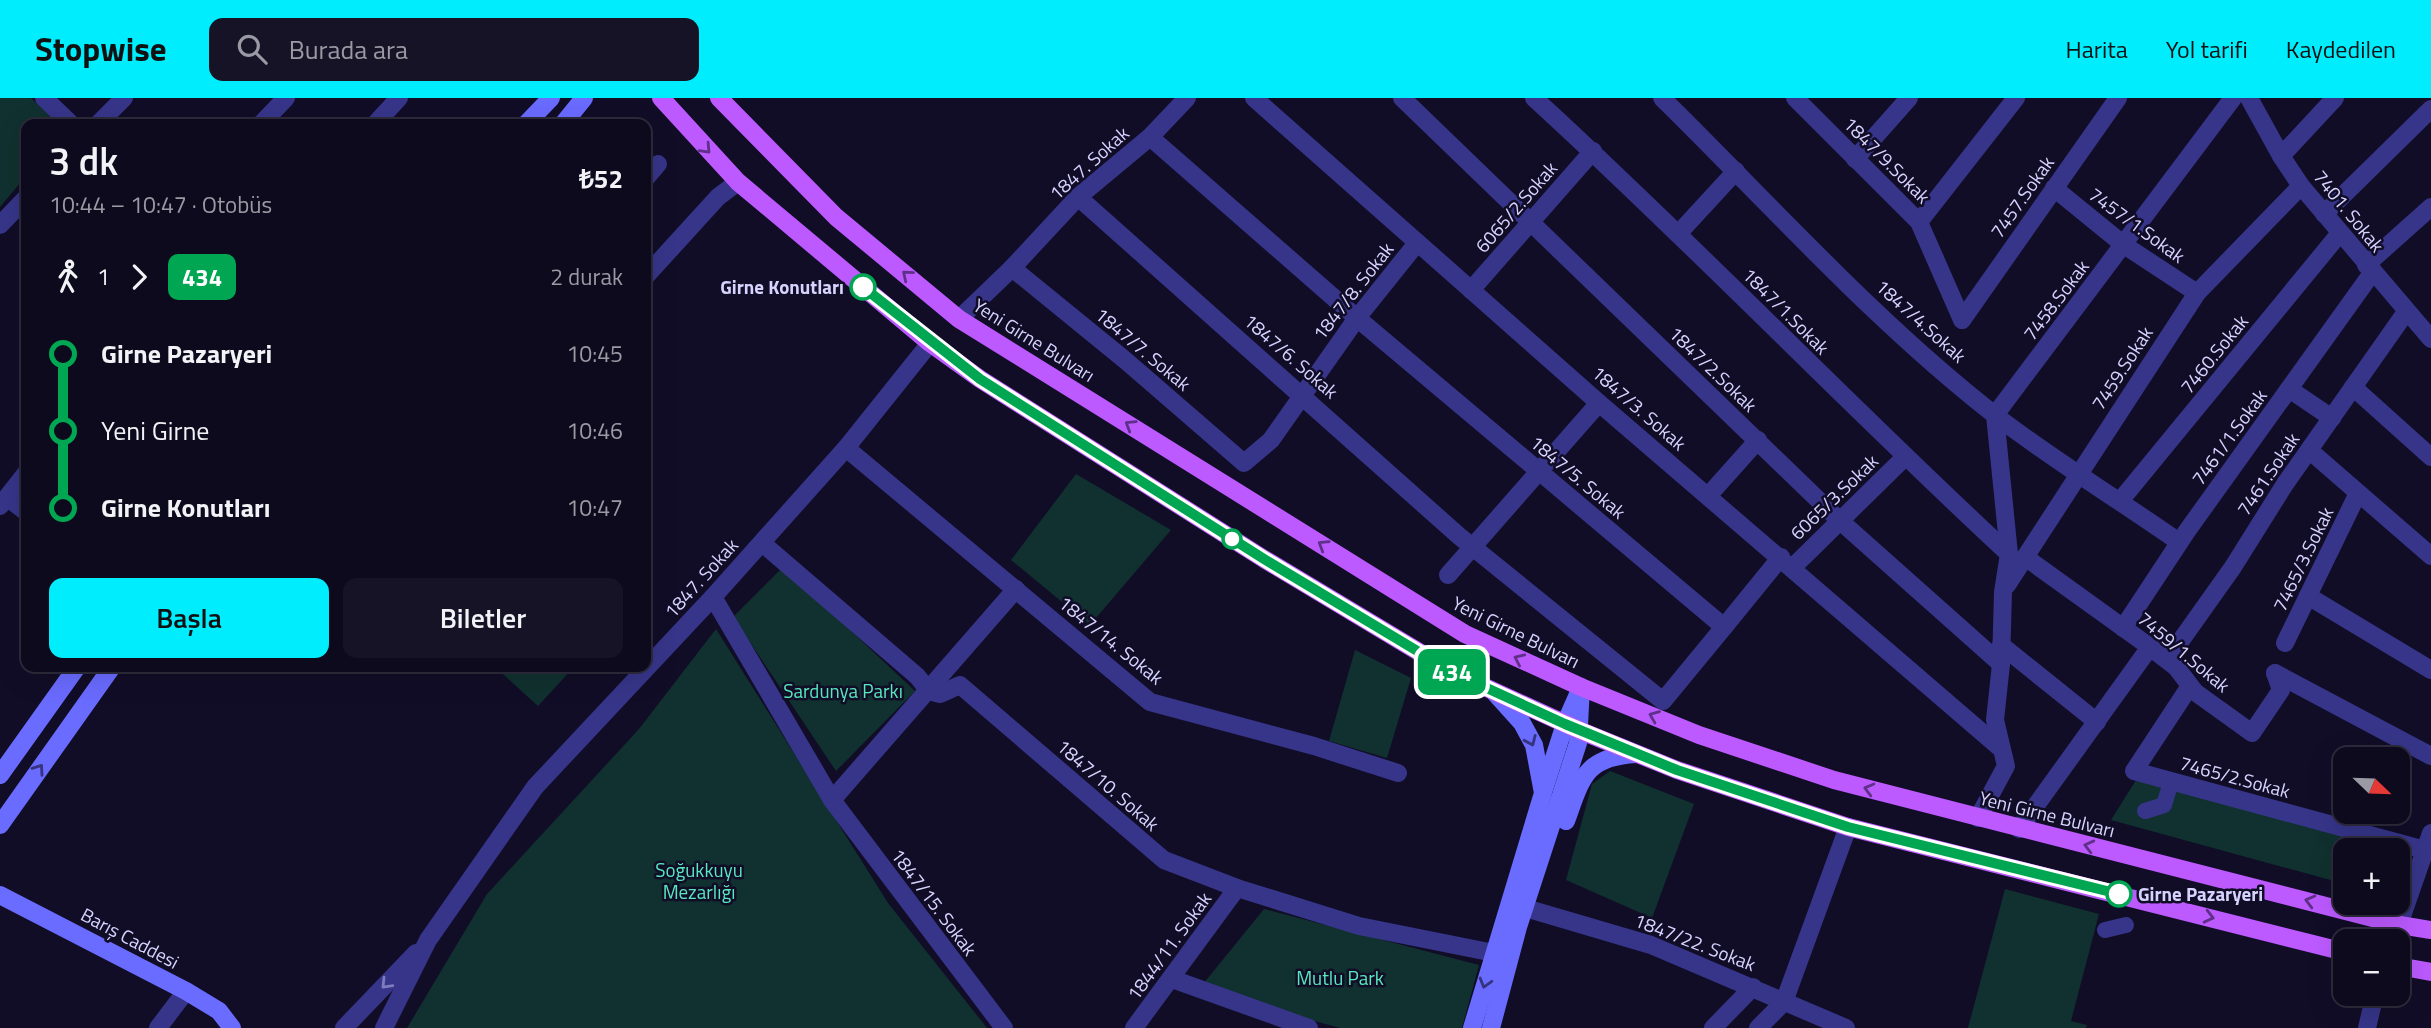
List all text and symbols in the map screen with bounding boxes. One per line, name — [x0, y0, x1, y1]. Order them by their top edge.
search box — [209, 18, 699, 81]
text: Stopwise — [35, 24, 167, 74]
icon: search — [233, 30, 271, 68]
text: Burada ara — [289, 30, 408, 69]
text: Harita — [2066, 31, 2128, 67]
text: Yol tarifi — [2166, 31, 2248, 67]
text: Kaydedilen — [2286, 31, 2396, 67]
street label: 1847/9.Sokak — [1837, 109, 1938, 210]
street label: 1847. Sokak — [1042, 119, 1135, 206]
text: 3 dk — [49, 132, 118, 190]
one-way arrow — [698, 141, 711, 154]
street label: 7457.Sokak — [1983, 150, 2061, 244]
street label: 6065/2.Sokak — [1468, 154, 1564, 259]
text: ₺52 — [579, 159, 623, 198]
street label: 7401. Sokak — [2307, 163, 2392, 258]
street label: 7457/1.Sokak — [2083, 180, 2192, 270]
text: 10:44 – 10:47 · Otobüs — [49, 187, 272, 222]
street label: 1847/8. Sokak — [1305, 236, 1400, 346]
street label: 7458.Sokak — [2016, 253, 2096, 346]
icon: walk — [49, 258, 87, 296]
icon: forward — [120, 258, 158, 296]
text: 1 — [97, 259, 110, 294]
text: 434 — [182, 259, 222, 295]
text: 2 durak — [550, 259, 623, 294]
street label: 1847/1.Sokak — [1736, 260, 1837, 361]
one-way arrow — [902, 271, 914, 284]
place label: Girne Konutları — [720, 272, 844, 301]
street label: 1847/4.Sokak — [1870, 272, 1973, 369]
marker: Girne Konutları — [850, 274, 876, 300]
street label: Yeni Girne Bulvarı — [968, 290, 1101, 389]
street label: 1847/7. Sokak — [1089, 300, 1198, 397]
street label: 1847/6. Sokak — [1238, 306, 1345, 405]
street label: 7460.Sokak — [2173, 308, 2255, 400]
street label: 1847/2.Sokak — [1663, 319, 1764, 418]
street label: 7459.Sokak — [2084, 320, 2160, 415]
text: Girne Pazaryeri — [101, 334, 272, 373]
text: 10:45 — [566, 336, 623, 371]
street label: 1847/3. Sokak — [1586, 358, 1693, 457]
street label: 7461/1.Sokak — [2184, 382, 2274, 491]
text: Yeni Girne — [101, 411, 209, 450]
text: 10:46 — [566, 413, 623, 448]
one-way arrow — [1124, 420, 1137, 433]
street label: 7461.Sokak — [2229, 426, 2306, 521]
street label: 1847/5. Sokak — [1524, 428, 1633, 525]
street label: 6065/3.Sokak — [1783, 447, 1884, 546]
text: Girne Konutları — [101, 488, 270, 527]
text: 10:47 — [566, 490, 623, 525]
street label: 7465/3.Sokak — [2265, 502, 2340, 616]
unlabelled marker — [1222, 529, 1242, 549]
street label: 1847. Sokak — [657, 531, 744, 624]
one-way arrow — [1317, 541, 1330, 554]
button: Başla — [49, 578, 329, 658]
button: Biletler — [343, 578, 623, 658]
street label: 1847/14. Sokak — [1052, 588, 1170, 691]
street label: Yeni Girne Bulvarı — [1447, 588, 1585, 675]
street label: 7459/1.Sokak — [2132, 604, 2237, 699]
line badge: 434 — [1412, 649, 1492, 695]
one-way arrow — [1514, 653, 1526, 667]
text: 434 — [1432, 654, 1472, 690]
park label: Sardunya Parkı — [783, 676, 903, 705]
one-way arrow — [1649, 711, 1661, 725]
street label: 1847/10. Sokak — [1051, 732, 1166, 838]
one-way arrow — [1523, 734, 1537, 747]
north arrow — [2333, 747, 2410, 824]
map controls — [2333, 747, 2410, 1006]
street label: 7465/2.Sokak — [2177, 748, 2294, 805]
one-way arrow — [31, 764, 43, 777]
one-way arrow — [1863, 783, 1875, 798]
street label: Yeni Girne Bulvarı — [1976, 783, 2118, 844]
button: + — [2333, 838, 2410, 915]
one-way arrow — [2083, 840, 2095, 854]
street label: 1847/15. Sokak — [884, 842, 984, 962]
park label: Soğukkuyu Mezarlığı — [655, 855, 743, 906]
place label: Girne Pazaryeri — [2138, 879, 2263, 908]
marker: Girne Pazaryeri — [2106, 881, 2132, 907]
street label: 1844/11. Sokak — [1119, 885, 1218, 1006]
one-way arrow — [2304, 895, 2316, 909]
street label: Barış Caddesi — [76, 900, 185, 976]
street label: 1847/22. Sokak — [1630, 905, 1760, 978]
one-way arrow — [2203, 909, 2215, 923]
button: − — [2333, 929, 2410, 1006]
park label: Mutlu Park — [1296, 963, 1384, 992]
one-way arrow — [382, 976, 395, 989]
one-way arrow — [1479, 977, 1494, 989]

